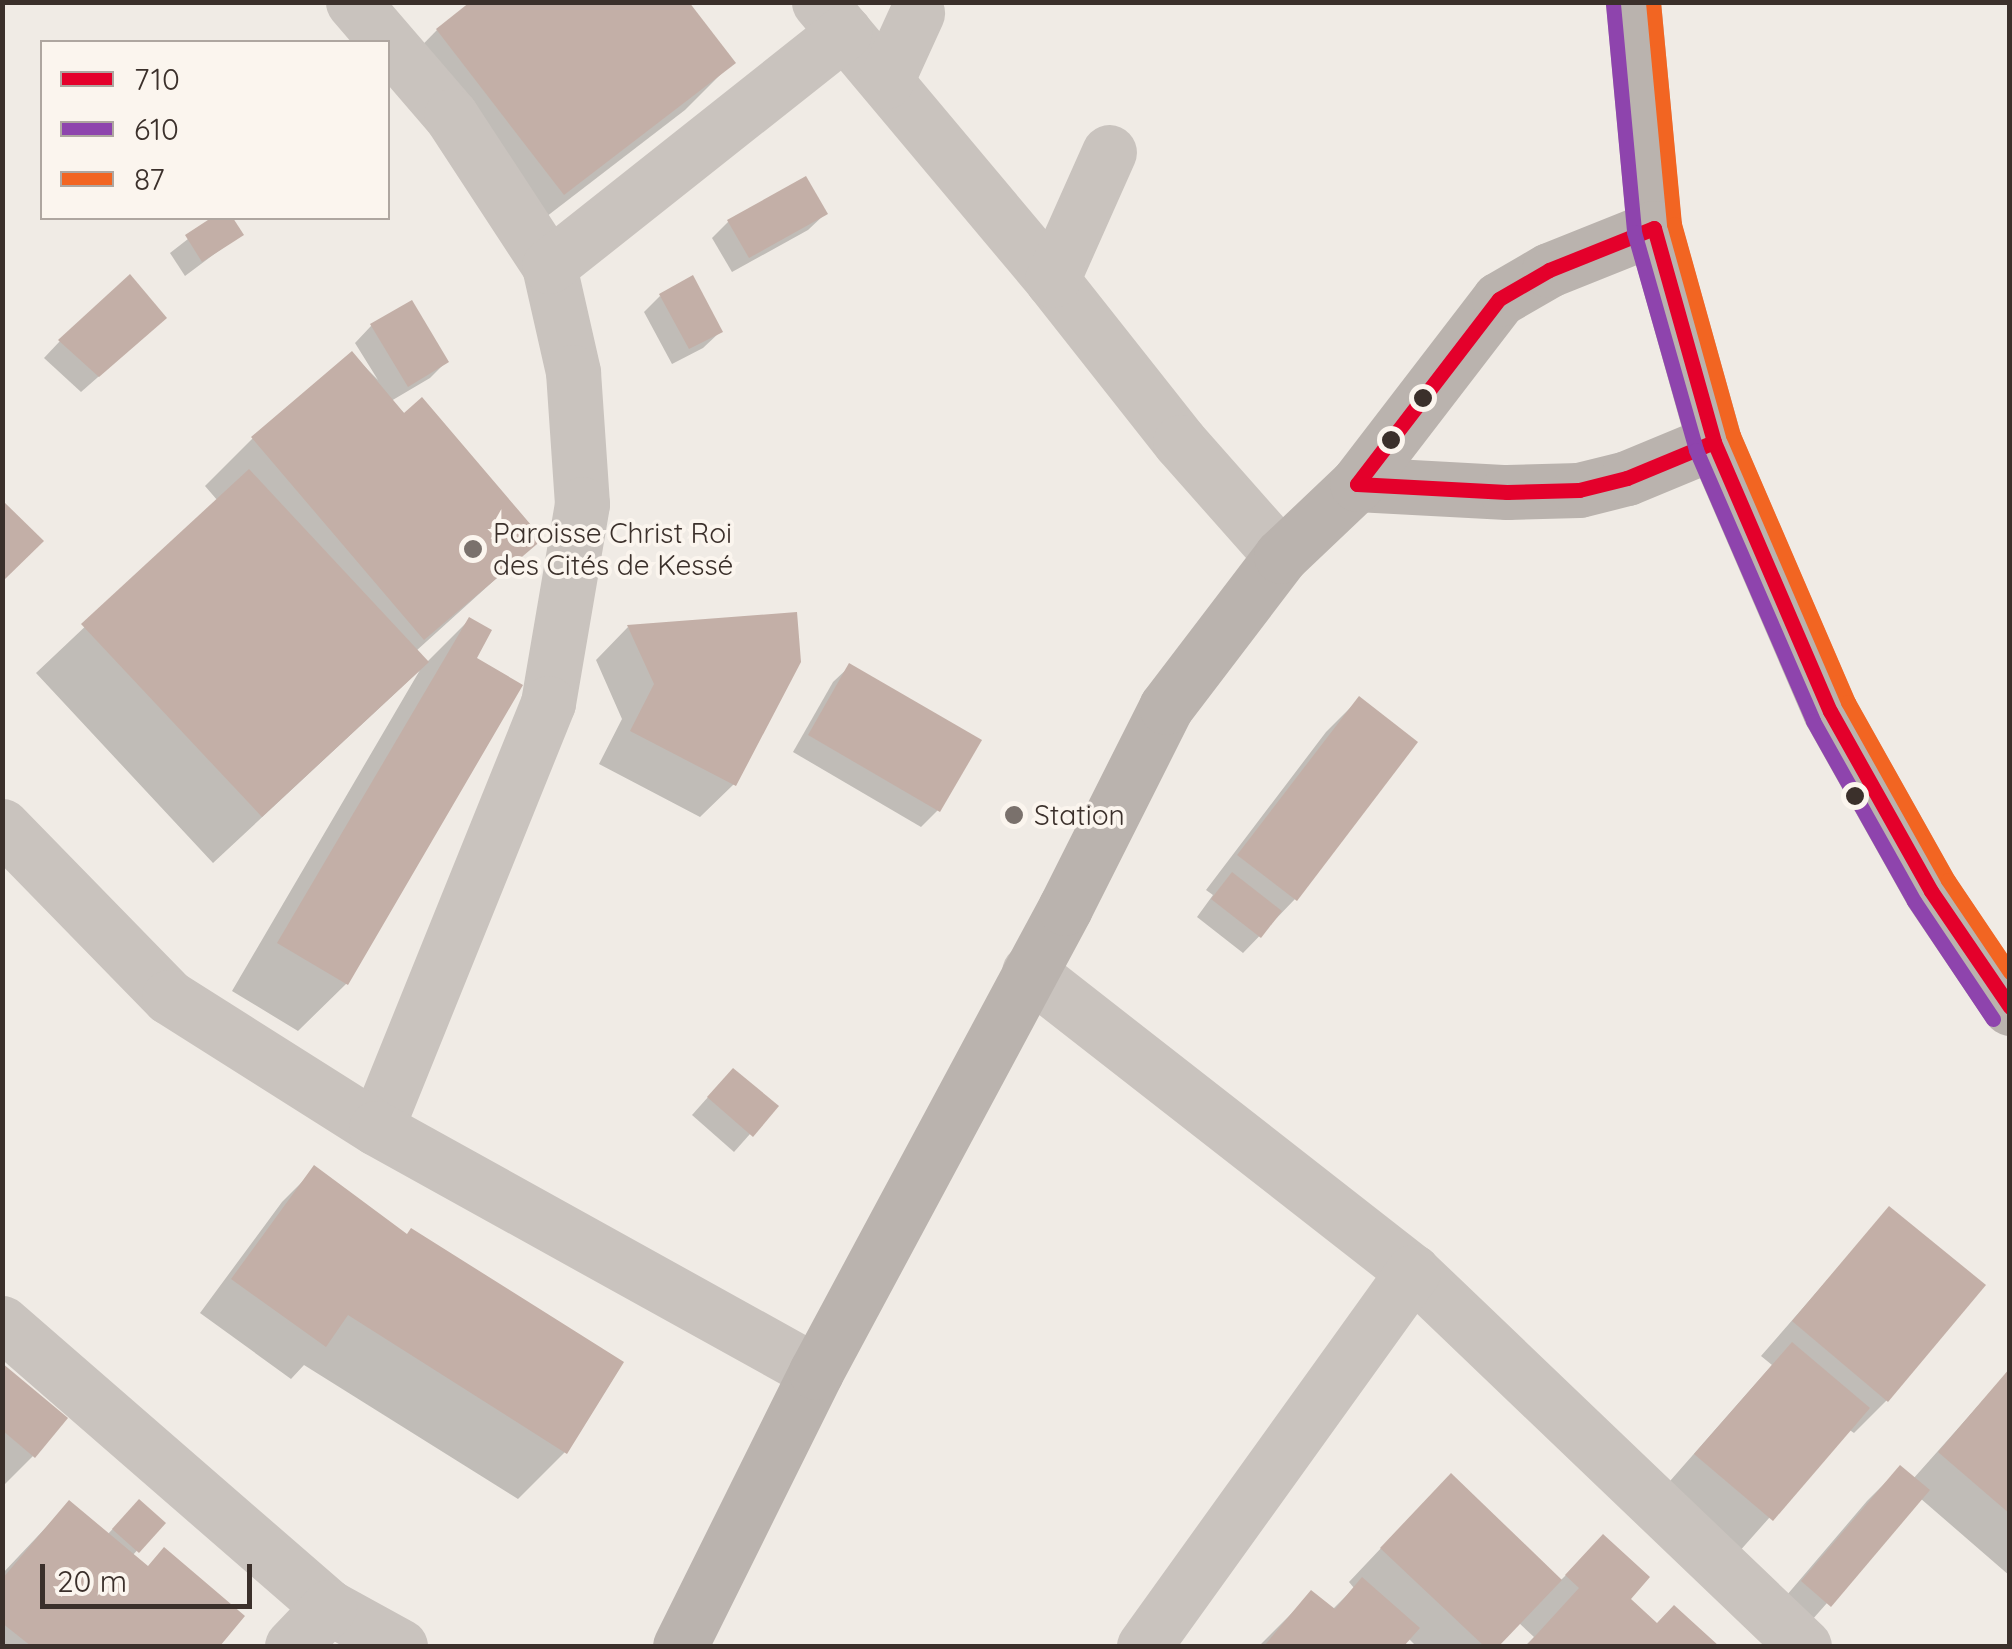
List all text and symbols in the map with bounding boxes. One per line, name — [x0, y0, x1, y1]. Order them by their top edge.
legend — [40, 40, 390, 220]
text: 710 — [134, 60, 180, 98]
text: 610 — [134, 110, 179, 148]
text: 87 — [134, 160, 165, 198]
unlabelled marker — [1413, 388, 1433, 408]
unlabelled marker — [1381, 430, 1401, 450]
place label: Paroisse Christ Roi des Cités de Kessé — [493, 516, 733, 582]
marker: Paroisse Christ Roi des Cités de Kessé — [462, 538, 484, 560]
unlabelled marker — [1845, 786, 1865, 806]
place label: Station — [1034, 798, 1125, 832]
marker: Station — [1003, 804, 1025, 826]
scale bar — [45, 1544, 258, 1606]
text: 20 m — [57, 1562, 127, 1600]

